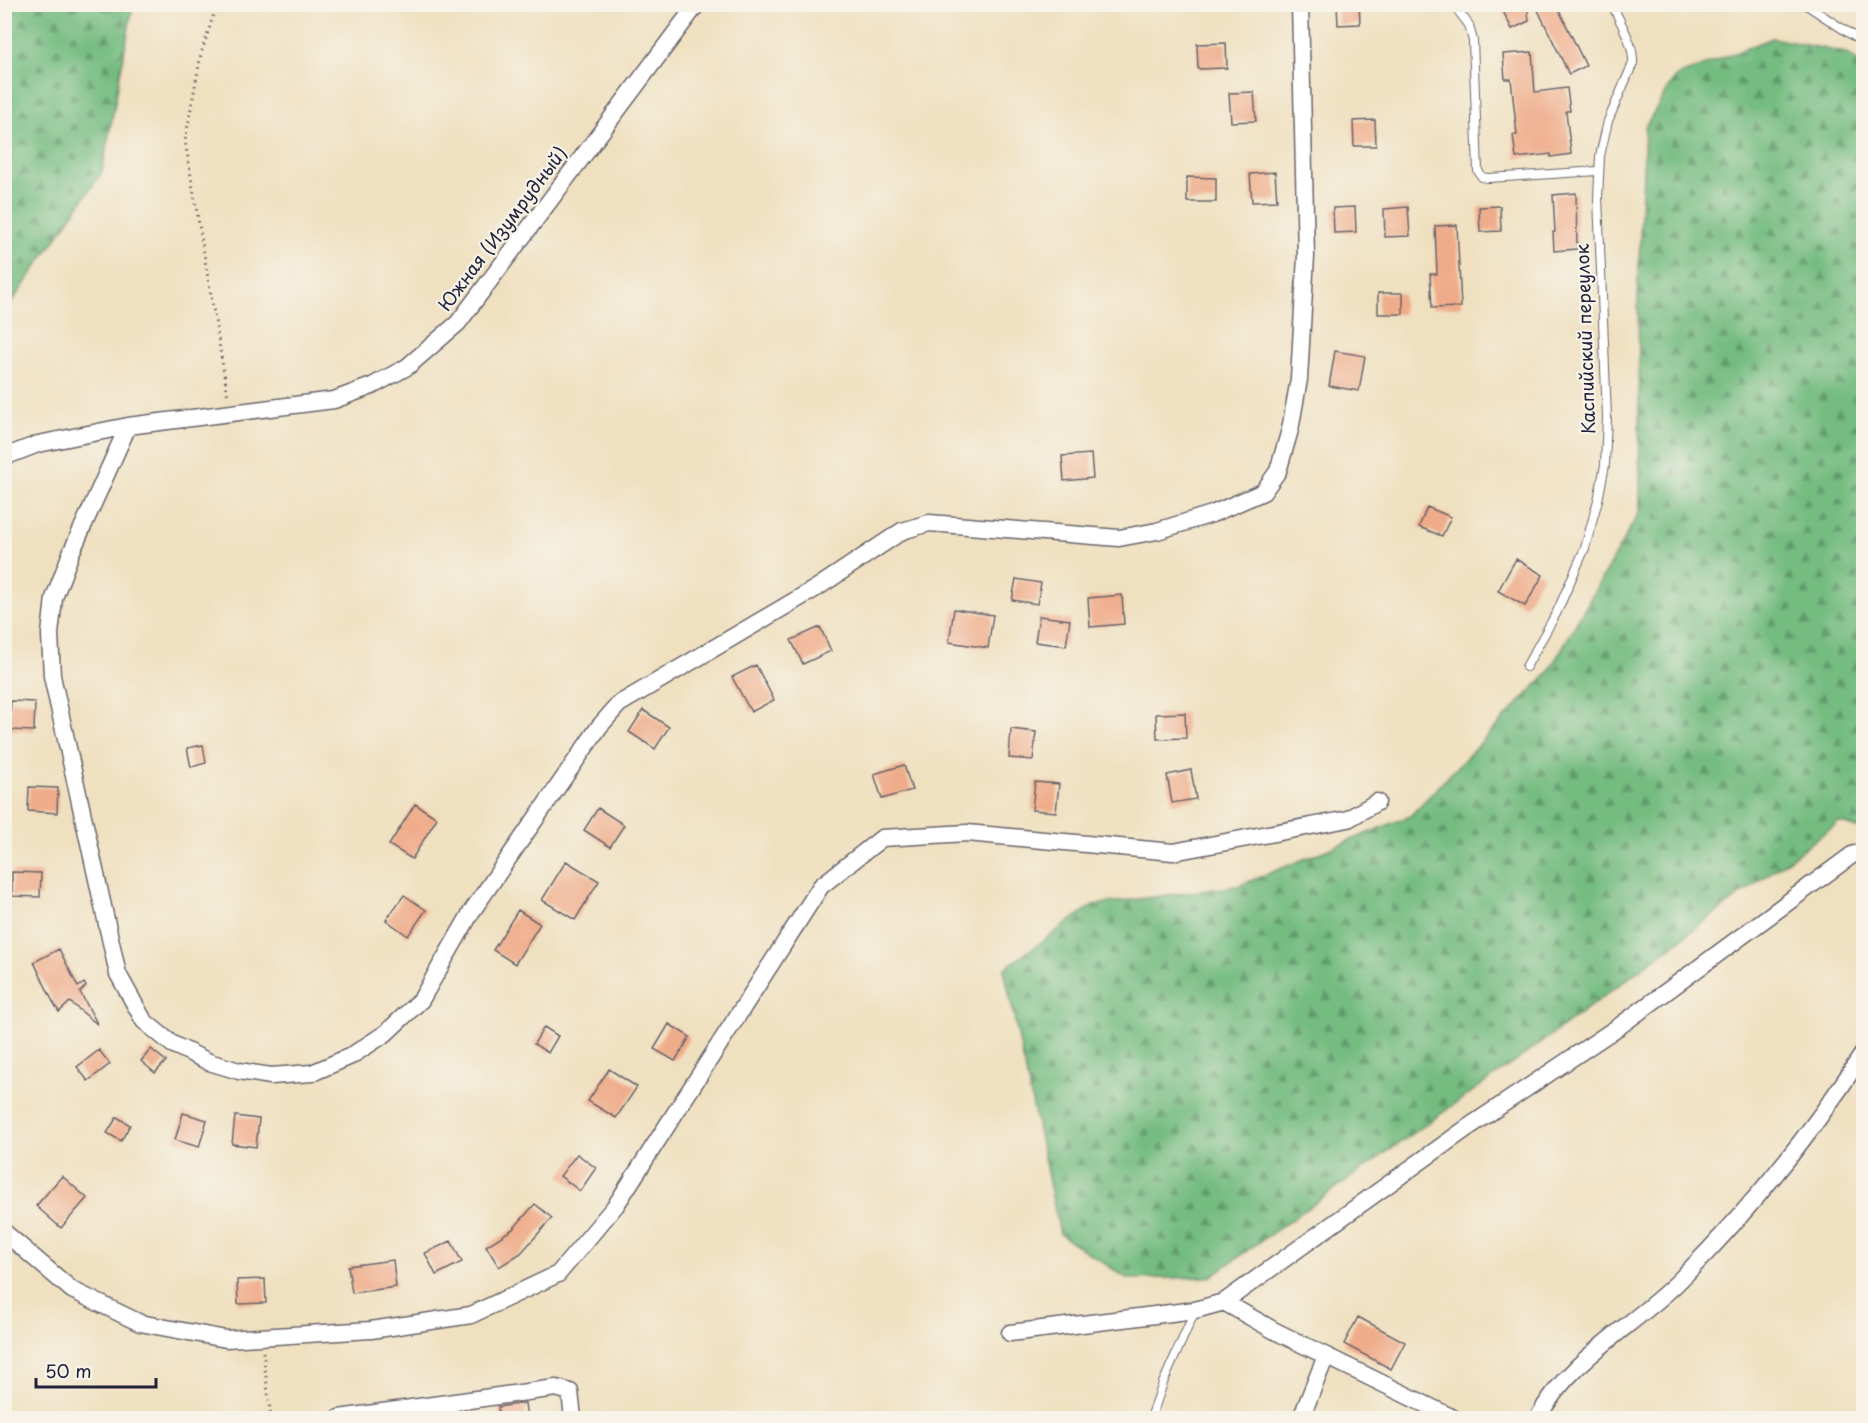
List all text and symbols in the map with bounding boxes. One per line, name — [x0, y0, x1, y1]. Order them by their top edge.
street label: Южная (Изумрудный) — [431, 140, 573, 316]
street label: Каспийский переулок — [1568, 243, 1601, 435]
scale bar — [36, 1351, 156, 1389]
text: 50 m — [45, 1357, 92, 1384]

